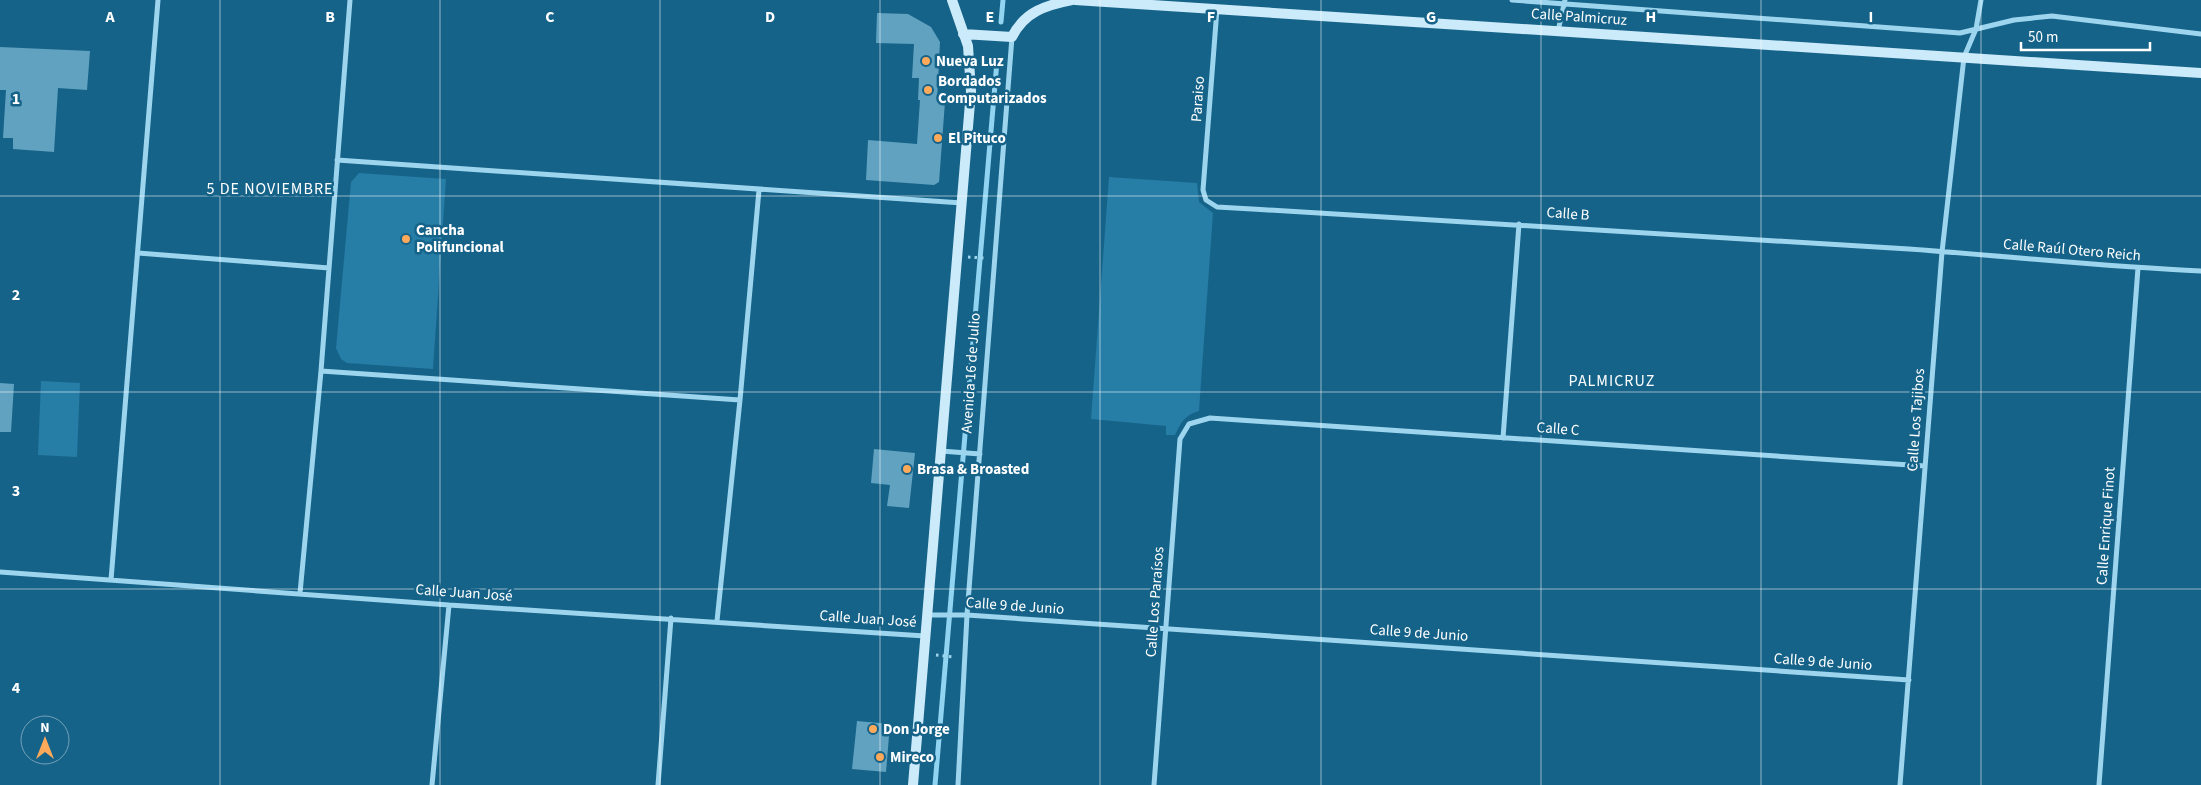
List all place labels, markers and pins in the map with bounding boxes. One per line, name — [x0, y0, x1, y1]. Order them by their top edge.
place label: Nueva Luz — [936, 51, 1004, 72]
marker: Nueva Luz — [920, 55, 932, 67]
place label: Bordados Computarizados — [938, 71, 1047, 109]
marker: Bordados Computarizados — [922, 84, 934, 96]
place label: El Pituco — [948, 128, 1006, 149]
marker: El Pituco — [932, 132, 944, 144]
place label: Cancha Polifuncional — [416, 220, 505, 258]
marker: Cancha Polifuncional — [400, 233, 412, 245]
place label: Brasa & Broasted — [917, 459, 1029, 480]
marker: Brasa & Broasted — [901, 463, 913, 475]
place label: Don Jorge — [883, 719, 950, 740]
marker: Don Jorge — [867, 723, 879, 735]
place label: Mireco — [890, 747, 934, 768]
marker: Mireco — [874, 751, 886, 763]

